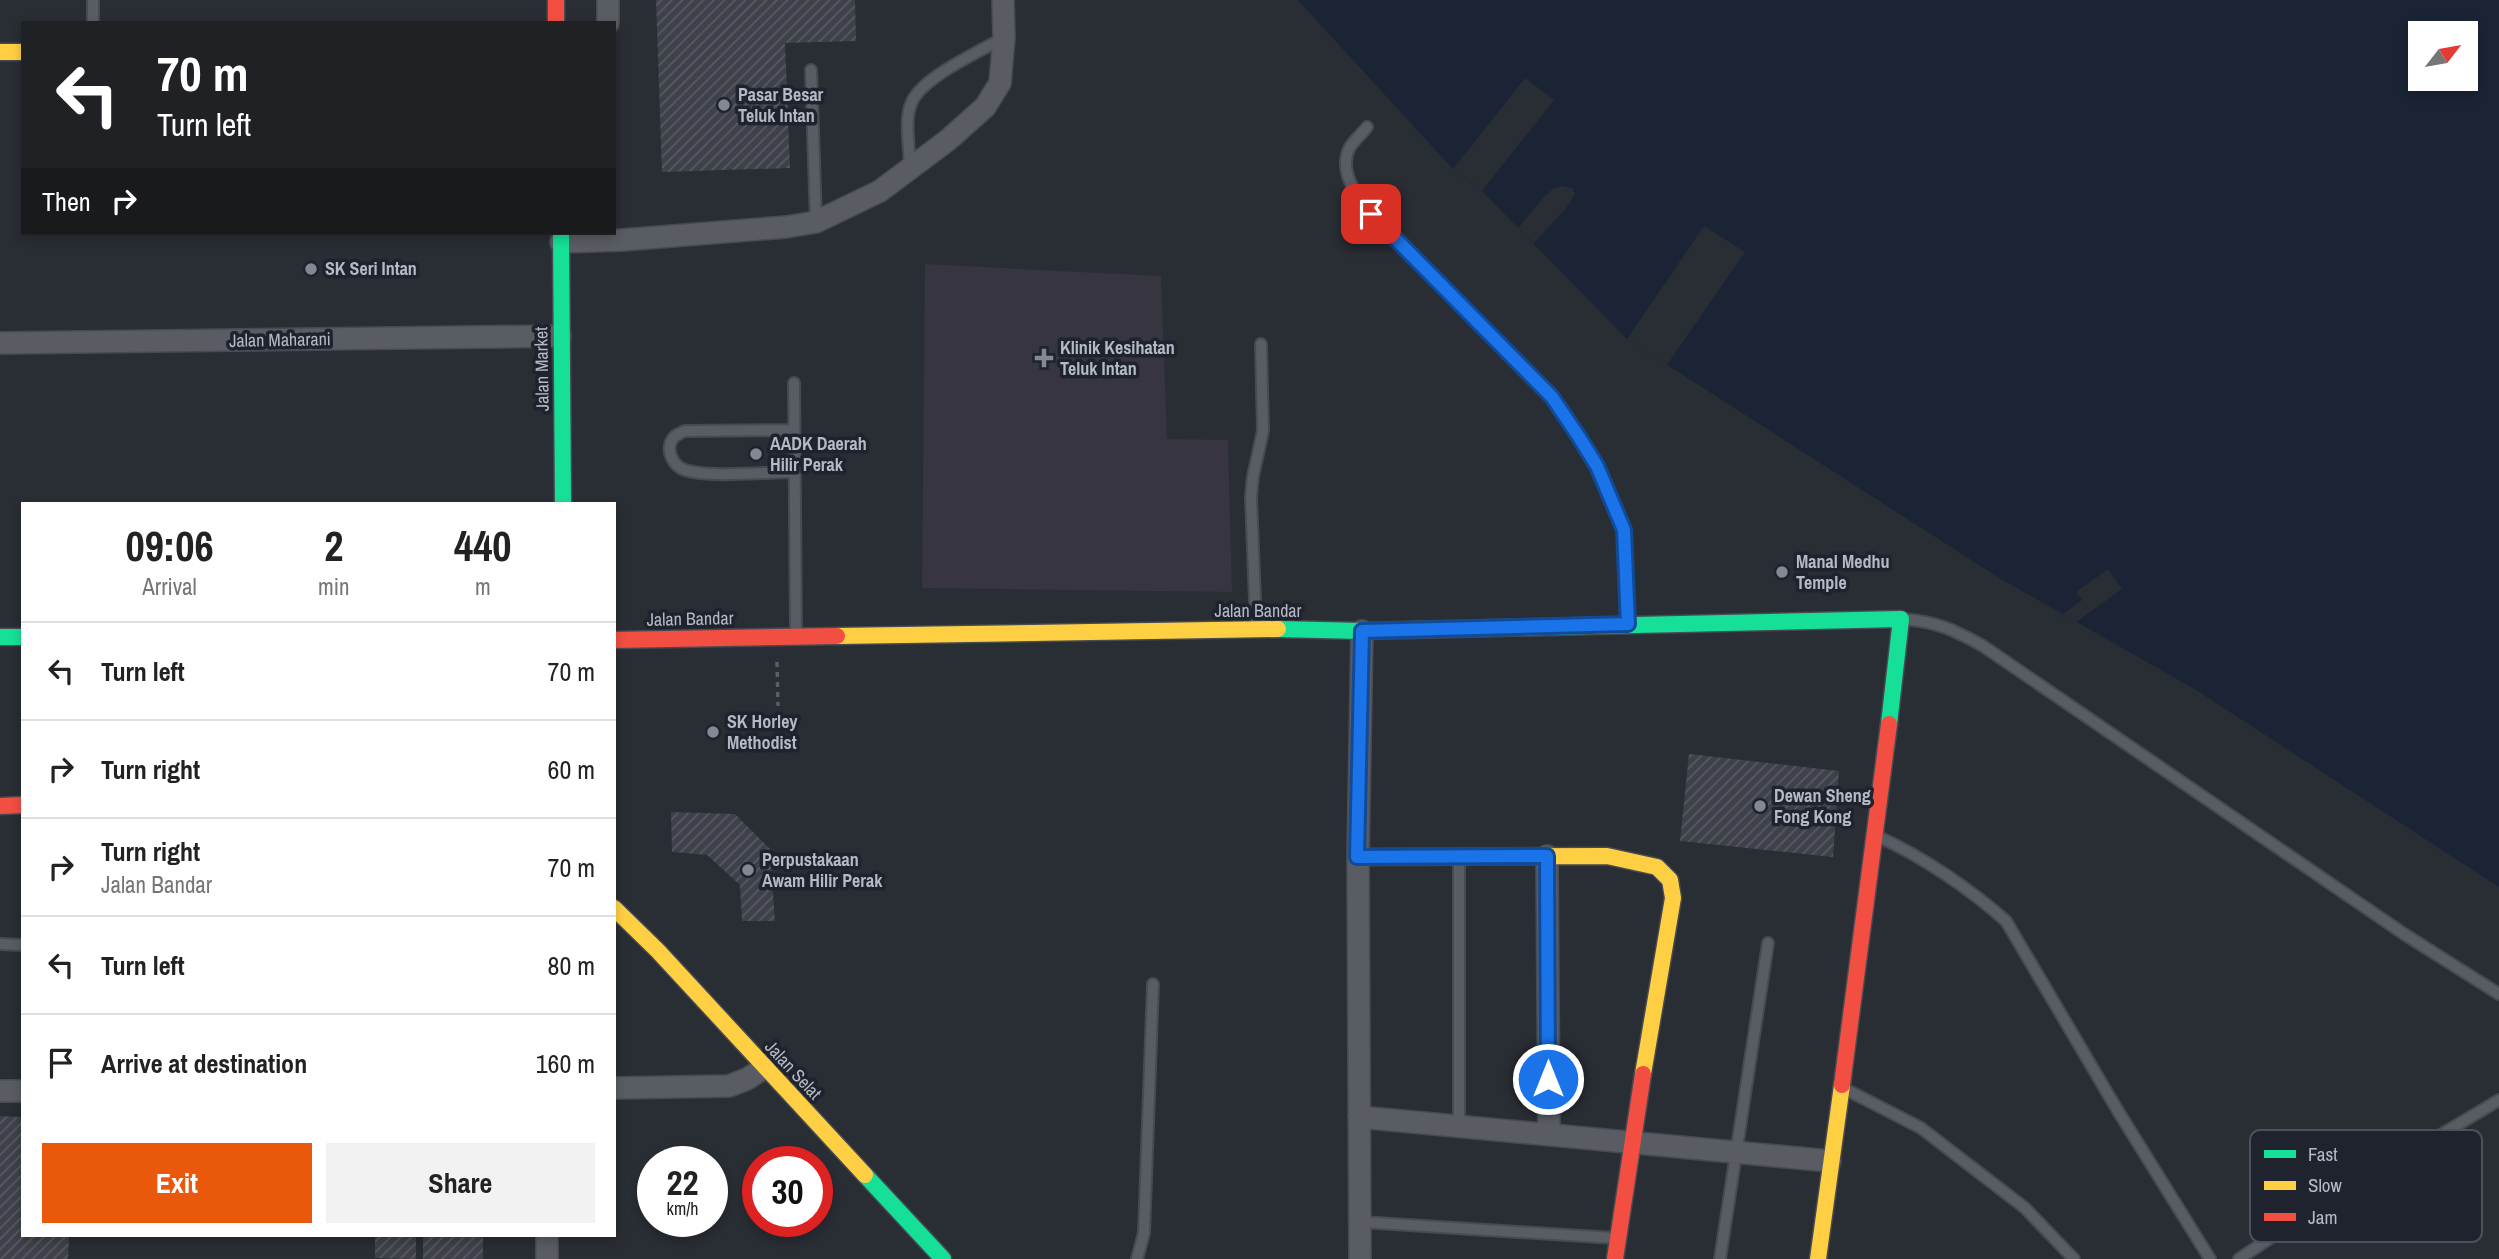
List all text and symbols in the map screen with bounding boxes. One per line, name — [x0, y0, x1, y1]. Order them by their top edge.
north arrow — [2408, 21, 2478, 91]
map controls — [2408, 21, 2478, 91]
text: 70 m — [157, 40, 249, 106]
icon: left — [42, 49, 133, 140]
place label: Pasar Besar Teluk Intan — [738, 82, 824, 128]
marker: Pasar Besar Teluk Intan — [716, 97, 732, 113]
text: Turn left — [157, 103, 251, 146]
icon: right — [105, 182, 143, 220]
text: Then — [42, 184, 91, 219]
pin — [1341, 184, 1401, 244]
icon: arrive — [1352, 195, 1390, 233]
place label: SK Seri Intan — [325, 256, 417, 281]
marker: SK Seri Intan — [303, 261, 319, 277]
street label: Jalan Maharani — [229, 326, 331, 353]
street label: Jalan Market — [528, 327, 555, 411]
place label: Klinik Kesihatan Teluk Intan — [1060, 335, 1175, 381]
marker: Klinik Kesihatan Teluk Intan — [1034, 348, 1054, 368]
place label: AADK Daerah Hilir Perak — [770, 431, 867, 477]
marker: AADK Daerah Hilir Perak — [748, 446, 764, 462]
text: 09:06 — [126, 518, 214, 574]
text: 2 — [324, 518, 343, 574]
text: 440 — [454, 518, 512, 574]
place label: Manal Medhu Temple — [1796, 549, 1890, 595]
marker: Manal Medhu Temple — [1774, 564, 1790, 580]
text: Arrival — [142, 571, 197, 602]
text: min — [318, 571, 350, 602]
text: m — [475, 571, 491, 602]
street label: Jalan Bandar — [1215, 598, 1302, 623]
street label: Jalan Bandar — [646, 605, 734, 632]
icon: left — [42, 652, 80, 690]
text: Turn left — [101, 654, 185, 689]
text: 70 m — [548, 654, 595, 689]
place label: SK Horley Methodist — [727, 709, 798, 755]
marker: SK Horley Methodist — [705, 724, 721, 740]
icon: right — [42, 750, 80, 788]
text: Turn right — [101, 752, 200, 787]
text: 60 m — [548, 752, 595, 787]
place label: Dewan Sheng Fong Kong — [1774, 783, 1871, 829]
marker: Dewan Sheng Fong Kong — [1752, 798, 1768, 814]
text: Turn right — [101, 834, 200, 869]
place label: Perpustakaan Awam Hilir Perak — [762, 847, 883, 893]
icon: right — [42, 848, 80, 886]
text: 70 m — [548, 850, 595, 885]
marker: Perpustakaan Awam Hilir Perak — [740, 862, 756, 878]
text: Jalan Bandar — [101, 869, 212, 900]
icon: left — [42, 946, 80, 984]
text: Turn left — [101, 948, 185, 983]
text: 80 m — [548, 948, 595, 983]
street label: Jalan Selat — [759, 1034, 827, 1105]
position arrow — [1511, 1042, 1585, 1116]
icon: arrive — [42, 1044, 80, 1082]
text: Arrive at destination — [101, 1046, 307, 1081]
text: 160 m — [536, 1046, 595, 1081]
legend — [2250, 1130, 2482, 1242]
text: Fast — [2308, 1141, 2338, 1167]
button: Exit — [42, 1143, 312, 1223]
button: Share — [326, 1143, 595, 1223]
speed limit sign: 30 — [742, 1146, 833, 1237]
text: 22 — [667, 1159, 698, 1206]
text: Slow — [2308, 1172, 2343, 1198]
text: km/h — [667, 1196, 699, 1221]
text: Jam — [2308, 1204, 2337, 1230]

